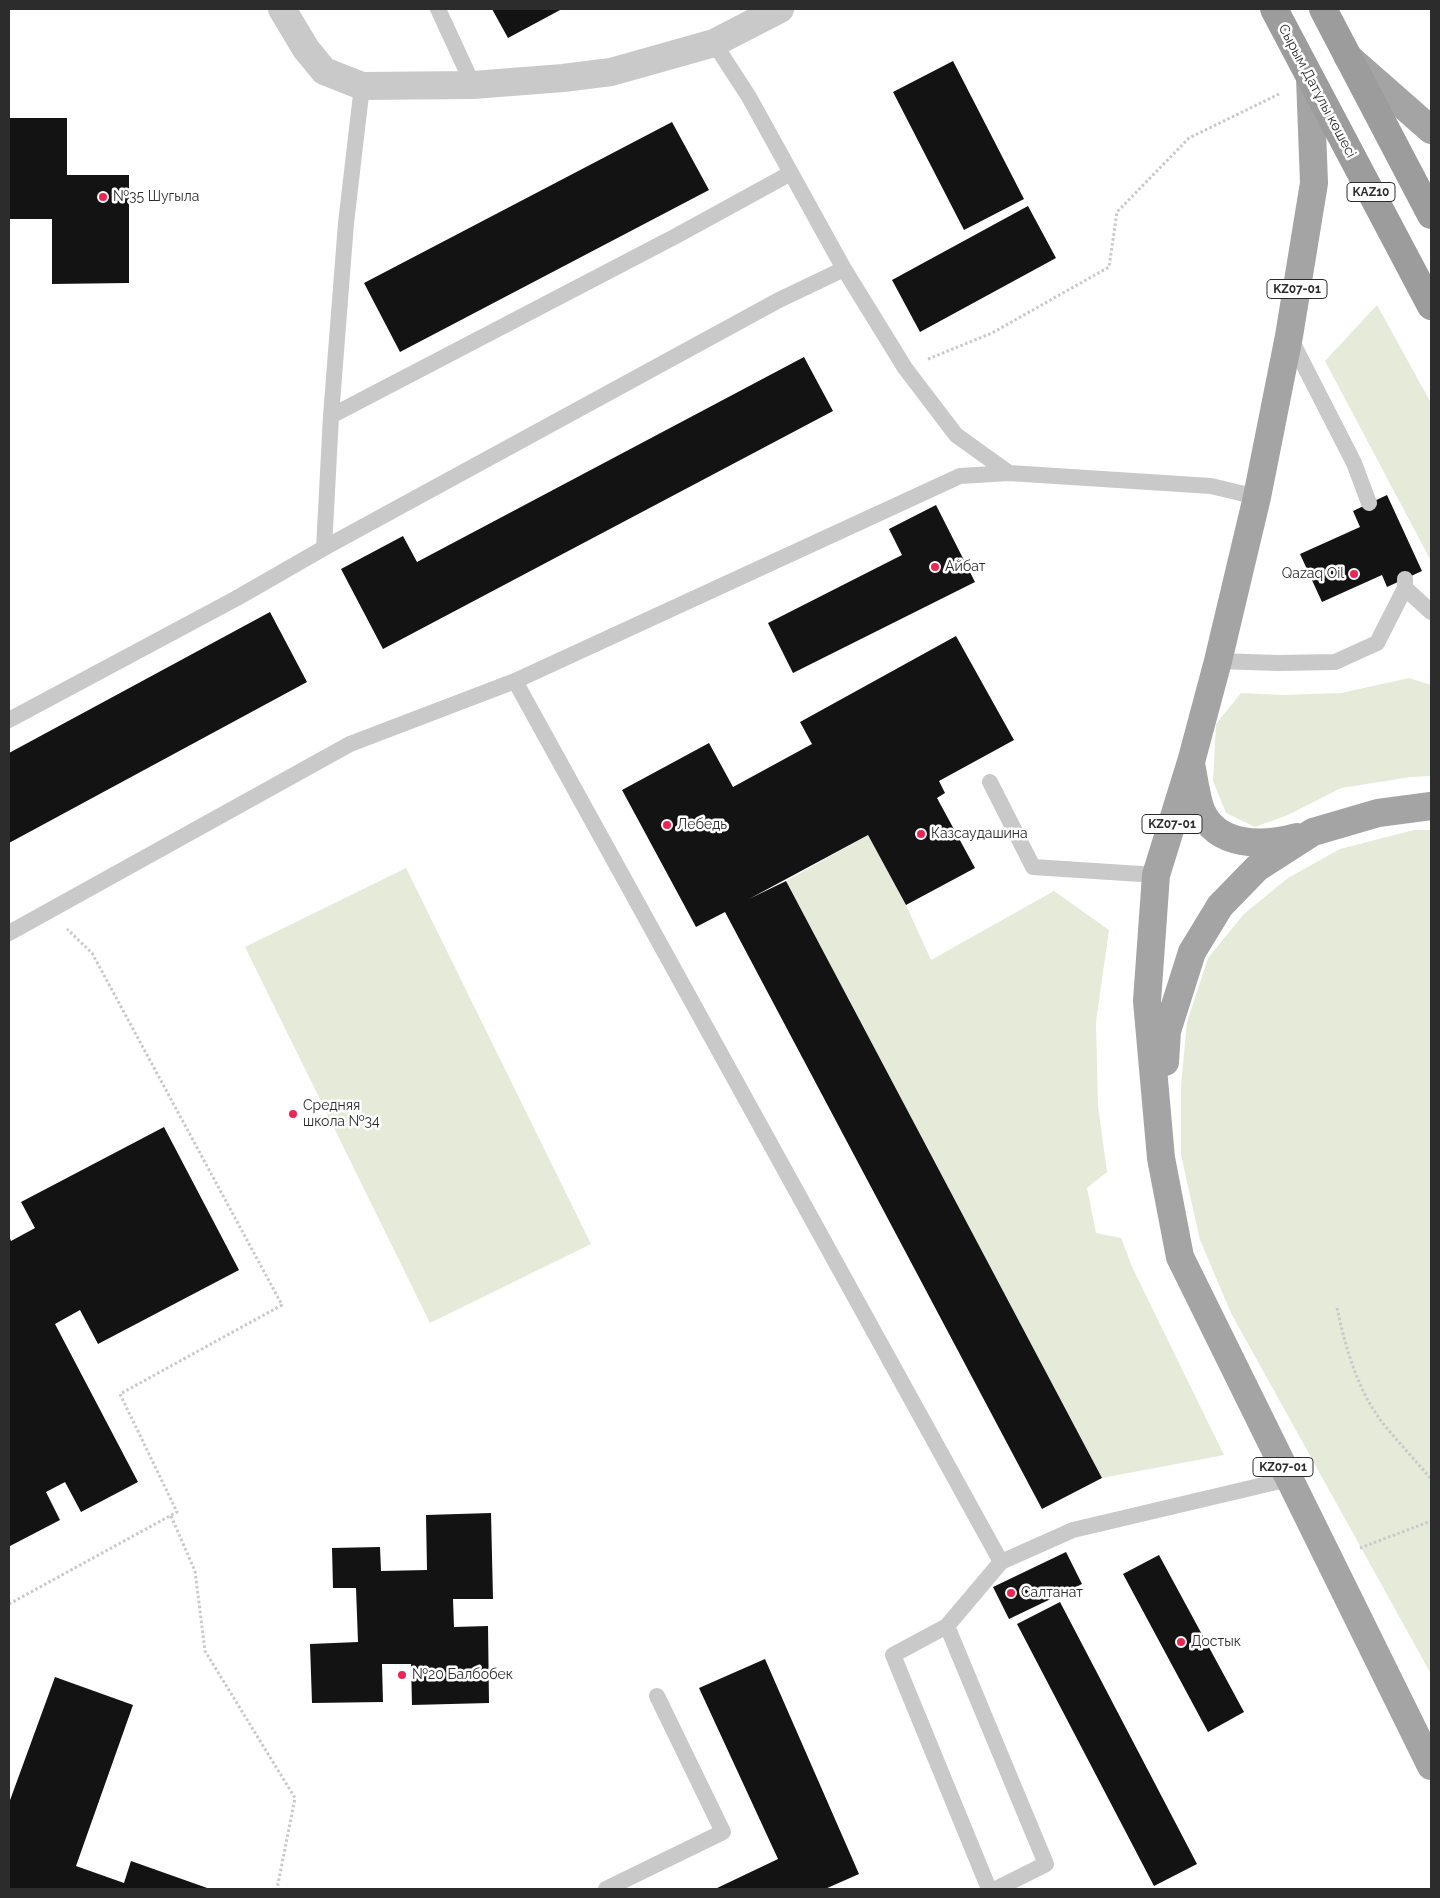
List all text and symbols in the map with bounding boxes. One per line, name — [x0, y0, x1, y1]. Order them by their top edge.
street label: Сырым Датұлы көшесі — [1275, 21, 1359, 161]
road number: KAZ10 — [1347, 182, 1395, 202]
place label: №35 Шугыла — [113, 189, 199, 205]
marker: №35 Шугыла — [97, 191, 109, 203]
road number: KZ07-01 — [1267, 280, 1327, 298]
place label: Айбат — [945, 559, 985, 575]
marker: Айбат — [929, 561, 941, 573]
place label: Qazaq Oil — [1282, 566, 1344, 582]
marker: Qazaq Oil — [1348, 568, 1360, 580]
road number: KZ07-01 — [1142, 814, 1202, 834]
place label: Лебедь — [677, 817, 727, 833]
marker: Лебедь — [661, 819, 673, 831]
place label: Казсаудашина — [931, 826, 1028, 842]
marker: Казсаудашина — [915, 828, 927, 840]
place label: Средняя школа №34 — [303, 1098, 380, 1130]
marker: Средняя школа №34 — [287, 1108, 299, 1120]
road number: KZ07-01 — [1253, 1458, 1313, 1476]
place label: Салтанат — [1021, 1585, 1083, 1601]
marker: Салтанат — [1005, 1587, 1017, 1599]
place label: Достык — [1191, 1634, 1241, 1650]
marker: Достык — [1175, 1636, 1187, 1648]
place label: №20 Балбобек — [412, 1667, 513, 1683]
marker: №20 Балбобек — [396, 1669, 408, 1681]

